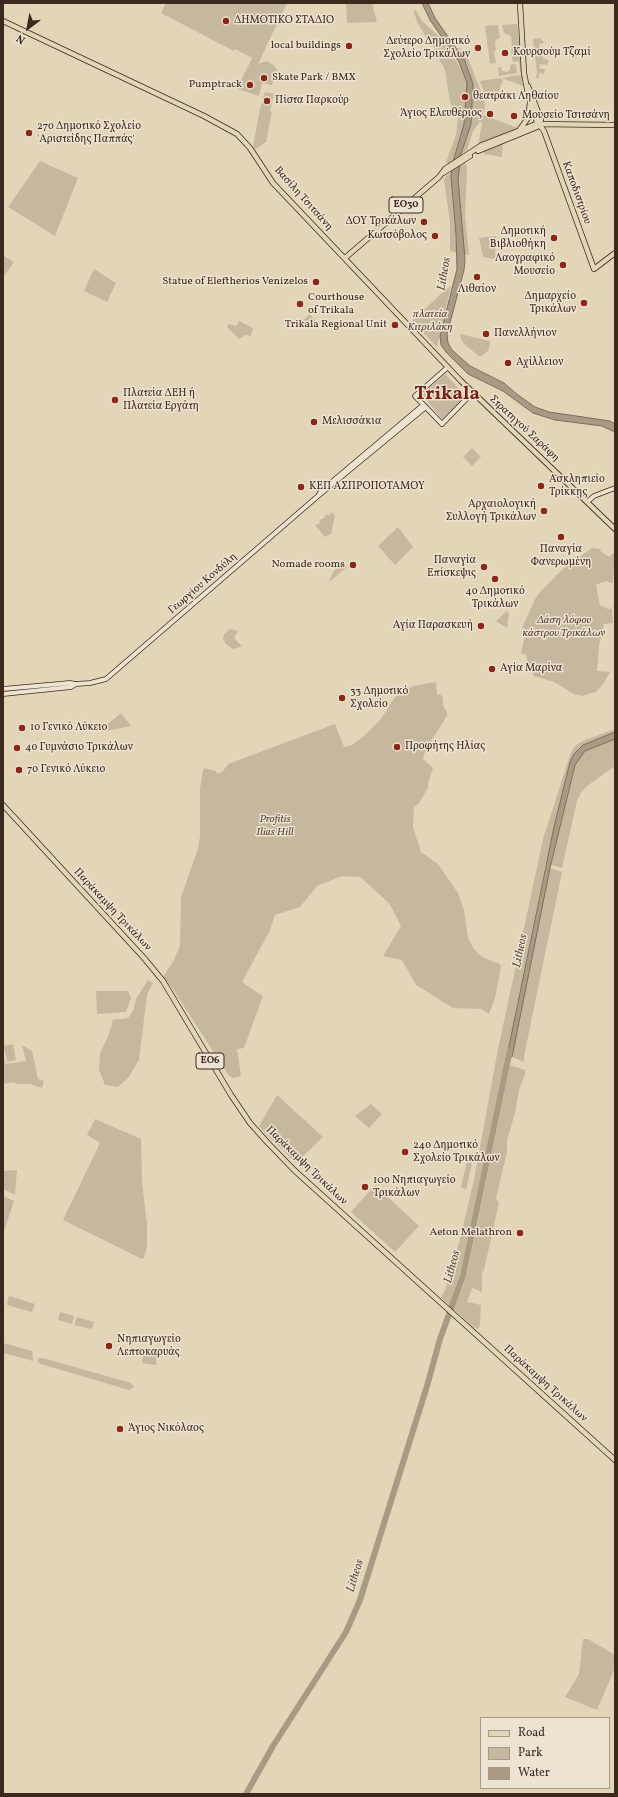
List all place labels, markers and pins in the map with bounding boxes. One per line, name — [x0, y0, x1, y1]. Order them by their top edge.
place label: ΔΗΜΟΤΙΚΟ ΣΤΑΔΙΟ — [234, 14, 334, 28]
marker: ΔΗΜΟΤΙΚΟ ΣΤΑΔΙΟ — [221, 16, 231, 26]
place label: Δεύτερο Δημοτικό Σχολείο Τρικάλων — [383, 35, 470, 61]
place label: local buildings — [271, 39, 341, 53]
marker: local buildings — [344, 41, 354, 51]
marker: Δεύτερο Δημοτικό Σχολείο Τρικάλων — [473, 43, 483, 53]
place label: Κουρσούμ Τζαμί — [513, 46, 591, 60]
marker: Κουρσούμ Τζαμί — [500, 48, 510, 58]
place label: Skate Park / BMX — [272, 71, 356, 85]
marker: Skate Park / BMX — [259, 73, 269, 83]
place label: Pumptrack — [189, 78, 242, 92]
marker: Pumptrack — [245, 80, 255, 90]
place label: θεατράκι Ληθαίου — [473, 90, 559, 104]
marker: θεατράκι Ληθαίου — [460, 92, 470, 102]
place label: Πίστα Παρκούρ — [275, 94, 349, 108]
marker: Πίστα Παρκούρ — [262, 96, 272, 106]
place label: Άγιος Ελευθέριος — [400, 107, 482, 121]
marker: Άγιος Ελευθέριος — [485, 109, 495, 119]
place label: Μουσείο Τσιτσάνη — [522, 109, 610, 123]
marker: Μουσείο Τσιτσάνη — [509, 111, 519, 121]
place label: 27ο Δημοτικό Σχολείο 'Αριστείδης Παππάς' — [37, 120, 141, 146]
marker: 27ο Δημοτικό Σχολείο 'Αριστείδης Παππάς' — [24, 128, 34, 138]
place label: ΔΟΥ Τρικάλων — [346, 215, 416, 229]
marker: ΔΟΥ Τρικάλων — [419, 217, 429, 227]
place label: Δημοτική Βιβλιοθήκη — [490, 225, 546, 251]
place label: Κωτσόβολος — [367, 229, 427, 243]
marker: Κωτσόβολος — [430, 231, 440, 241]
marker: Δημοτική Βιβλιοθήκη — [549, 233, 559, 243]
place label: Λαογραφικό Μουσείο — [495, 252, 555, 278]
marker: Λαογραφικό Μουσείο — [558, 260, 568, 270]
marker: Λιθαίον — [472, 272, 482, 282]
place label: Statue of Eleftherios Venizelos — [162, 275, 308, 289]
marker: Statue of Eleftherios Venizelos — [311, 277, 321, 287]
place label: Λιθαίον — [458, 283, 496, 297]
place label: Δημαρχείο Τρικάλων — [525, 290, 576, 316]
place label: Courthouse of Trikala — [308, 291, 364, 317]
marker: Δημαρχείο Τρικάλων — [579, 298, 589, 308]
marker: Courthouse of Trikala — [295, 299, 305, 309]
place label: Trikala Regional Unit — [285, 318, 387, 332]
marker: Trikala Regional Unit — [390, 320, 400, 330]
place label: Πανελλήνιον — [494, 327, 556, 341]
marker: Πανελλήνιον — [481, 329, 491, 339]
place label: Αχίλλειον — [516, 356, 563, 370]
marker: Αχίλλειον — [503, 358, 513, 368]
place label: Πλατεία ΔΕΗ ή Πλατεία Εργάτη — [123, 387, 199, 413]
marker: Πλατεία ΔΕΗ ή Πλατεία Εργάτη — [110, 395, 120, 405]
place label: Μελισσάκια — [322, 415, 382, 429]
marker: Μελισσάκια — [309, 417, 319, 427]
place label: Ασκληπιείο Τρίκκης — [549, 473, 605, 499]
place label: ΚΕΠ ΑΣΠΡΟΠΟΤΑΜΟΥ — [309, 480, 425, 494]
marker: Ασκληπιείο Τρίκκης — [536, 481, 546, 491]
marker: ΚΕΠ ΑΣΠΡΟΠΟΤΑΜΟΥ — [296, 482, 306, 492]
place label: Αρχαιολογική Συλλογή Τρικάλων — [446, 498, 536, 524]
marker: Αρχαιολογική Συλλογή Τρικάλων — [539, 506, 549, 516]
marker: Παναγία Φανερωμένη — [556, 532, 566, 542]
place label: Παναγία Φανερωμένη — [531, 543, 591, 569]
place label: Παναγία Επίσκεψις — [427, 554, 476, 580]
place label: Nomade rooms — [271, 558, 345, 572]
marker: Nomade rooms — [348, 560, 358, 570]
marker: Παναγία Επίσκεψις — [479, 562, 489, 572]
marker: 4ο Δημοτικό Τρικάλων — [490, 574, 500, 584]
place label: 4ο Δημοτικό Τρικάλων — [465, 585, 525, 611]
place label: Αγία Παρασκευή — [393, 619, 473, 633]
marker: Αγία Παρασκευή — [476, 621, 486, 631]
place label: Αγία Μαρίνα — [500, 662, 562, 676]
marker: Αγία Μαρίνα — [487, 664, 497, 674]
place label: 33 Δημοτικό Σχολείο — [350, 685, 408, 711]
marker: 33 Δημοτικό Σχολείο — [337, 693, 347, 703]
place label: 1ο Γενικό Λύκειο — [30, 721, 107, 735]
marker: 1ο Γενικό Λύκειο — [17, 723, 27, 733]
place label: Προφήτης Ηλίας — [405, 740, 485, 754]
place label: 4ο Γυμνάσιο Τρικάλων — [25, 741, 133, 755]
marker: Προφήτης Ηλίας — [392, 742, 402, 752]
marker: 4ο Γυμνάσιο Τρικάλων — [12, 743, 22, 753]
place label: 7ο Γενικό Λύκειο — [27, 763, 105, 777]
marker: 7ο Γενικό Λύκειο — [14, 765, 24, 775]
place label: 24ο Δημοτικό Σχολείο Τρικάλων — [413, 1139, 500, 1165]
marker: 24ο Δημοτικό Σχολείο Τρικάλων — [400, 1147, 410, 1157]
place label: 10ο Νηπιαγωγείο Τρικάλων — [373, 1174, 456, 1200]
marker: 10ο Νηπιαγωγείο Τρικάλων — [360, 1182, 370, 1192]
place label: Aeton Melathron — [430, 1226, 512, 1240]
marker: Aeton Melathron — [515, 1228, 525, 1238]
place label: Νηπιαγωγείο Λεπτοκαρυάς — [117, 1333, 181, 1359]
marker: Νηπιαγωγείο Λεπτοκαρυάς — [104, 1341, 114, 1351]
place label: Άγιος Νικόλαος — [128, 1422, 204, 1436]
marker: Άγιος Νικόλαος — [115, 1424, 125, 1434]

